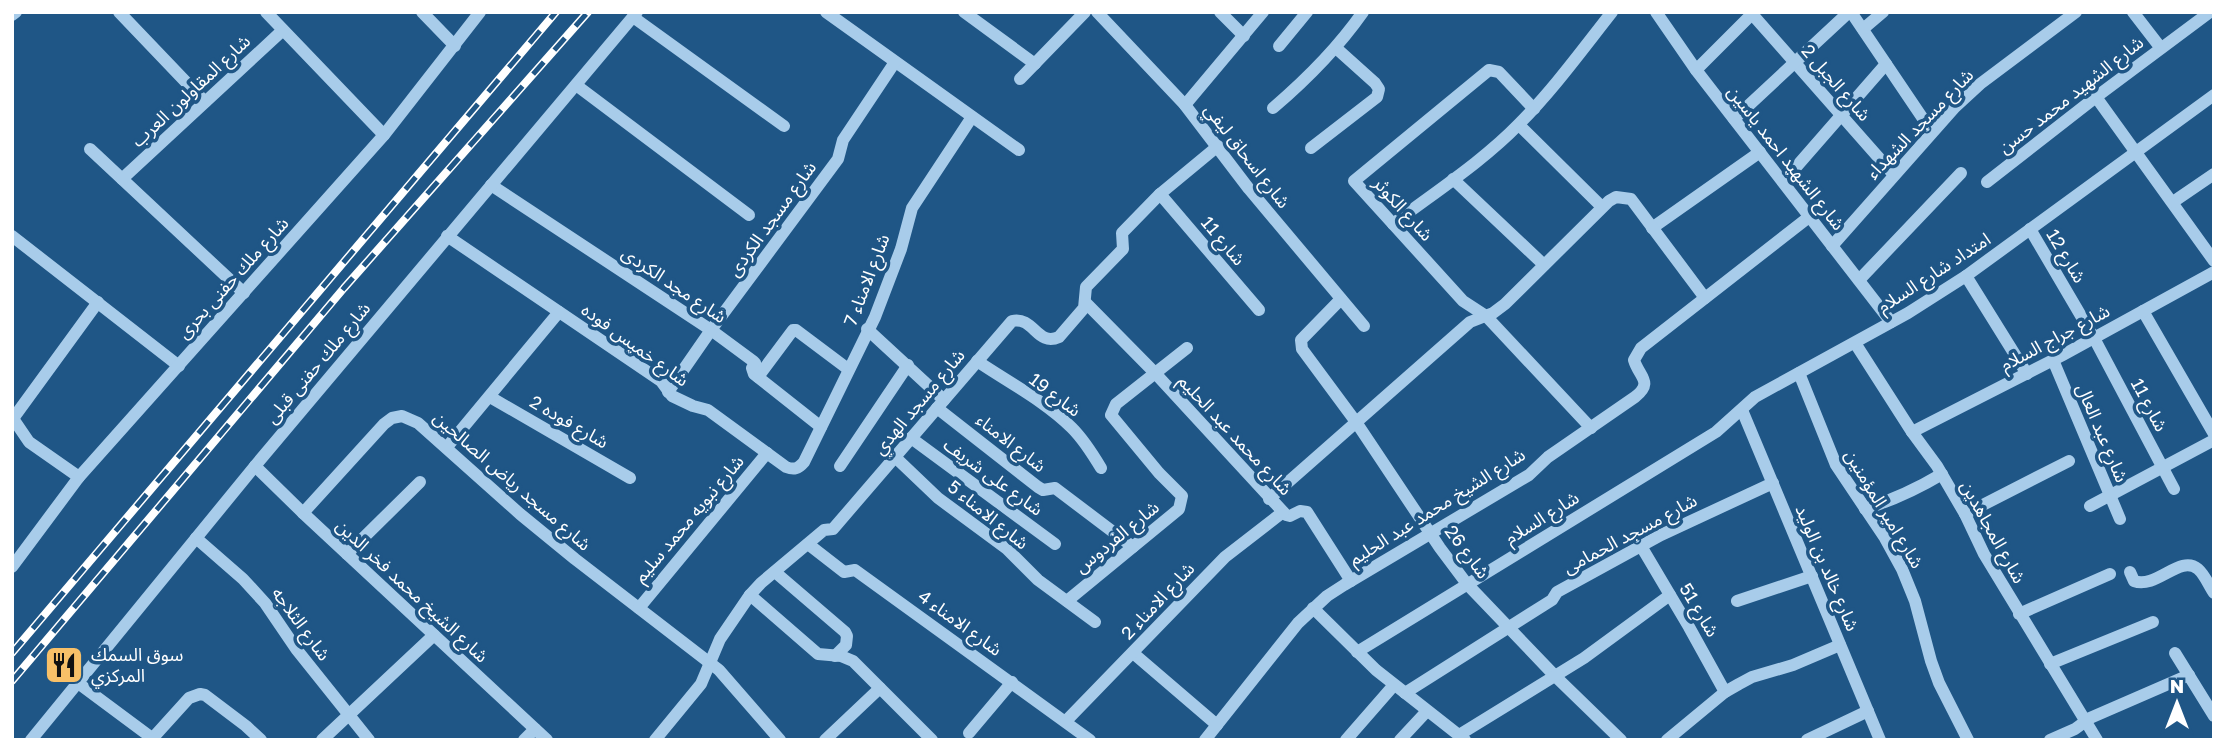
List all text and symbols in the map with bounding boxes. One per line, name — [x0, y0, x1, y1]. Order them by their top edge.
street label: شارع المقاولون العرب — [126, 30, 257, 154]
street label: شارع الشهيد محمد حسن — [1993, 31, 2150, 161]
street label: شارع الجبل 2 — [1795, 40, 1876, 128]
street label: شارع مسجد الشهداء — [1861, 64, 1980, 186]
street label: شارع الشهيد احمد ياسين — [1720, 81, 1850, 237]
street label: شارع اسحاق ليفي — [1197, 99, 1295, 215]
street label: شارع مسجد الكردى — [722, 157, 824, 283]
street label: شارع الكوثر — [1366, 171, 1438, 248]
street label: شارع 11 — [1194, 211, 1251, 272]
street label: شارع ملك حفنى بحرى — [172, 212, 296, 345]
street label: شارع 12 — [2039, 225, 2091, 288]
street label: امتداد شارع السلام — [1873, 227, 1996, 320]
street label: شارع الامناء 7 — [838, 231, 897, 330]
street label: شارع مجد الكردى — [616, 241, 731, 331]
street label: شارع ملك حفنى قبلى — [260, 297, 378, 430]
street label: شارع خميس فوده — [575, 298, 693, 394]
street label: شارع جراج السلام — [1996, 299, 2115, 379]
street label: شارع مسجد الهدي — [868, 344, 972, 461]
street label: شارع 19 — [1023, 368, 1086, 424]
street label: شارع محمد عبد الحليم — [1171, 369, 1297, 502]
street label: شارع 11 — [2123, 374, 2173, 437]
street label: شارع عبد العال — [2069, 380, 2134, 487]
street label: شارع فوده 2 — [524, 390, 613, 456]
street label: شارع مسجد رياض الصالحين — [427, 406, 596, 558]
street label: شارع الامناء — [970, 408, 1051, 479]
street label: شارع على شريف — [937, 433, 1048, 523]
street label: شارع الشيخ محمد عبد الحليم — [1344, 443, 1531, 573]
street label: شارع امير المؤمنين — [1837, 445, 1929, 574]
street label: شارع نبويه محمد سليم — [629, 450, 751, 589]
street label: شارع الامناء 5 — [941, 475, 1033, 557]
street label: شارع المجاهدين — [1953, 476, 2031, 589]
street label: شارع السلام — [1500, 486, 1585, 552]
street label: شارع مسجد الحمامى — [1559, 489, 1702, 581]
street label: شارع الفردوس — [1070, 495, 1166, 580]
street label: شارع خالد بن الوليد — [1788, 501, 1864, 636]
street label: شارع الشيخ محمد فخر الدين — [329, 514, 493, 670]
street label: شارع 26 — [1437, 520, 1495, 585]
street label: شارع الامناء 2 — [1116, 557, 1202, 646]
street label: شارع 51 — [1672, 579, 1724, 642]
street label: شارع الثلاجه — [265, 582, 336, 667]
street label: شارع الامناء 4 — [912, 584, 1007, 663]
place label: سوق السمك المركزي — [91, 643, 183, 689]
restaurant icon: سوق السمك المركزي — [43, 644, 85, 686]
north arrow — [2142, 668, 2212, 738]
text: N — [2170, 674, 2184, 697]

